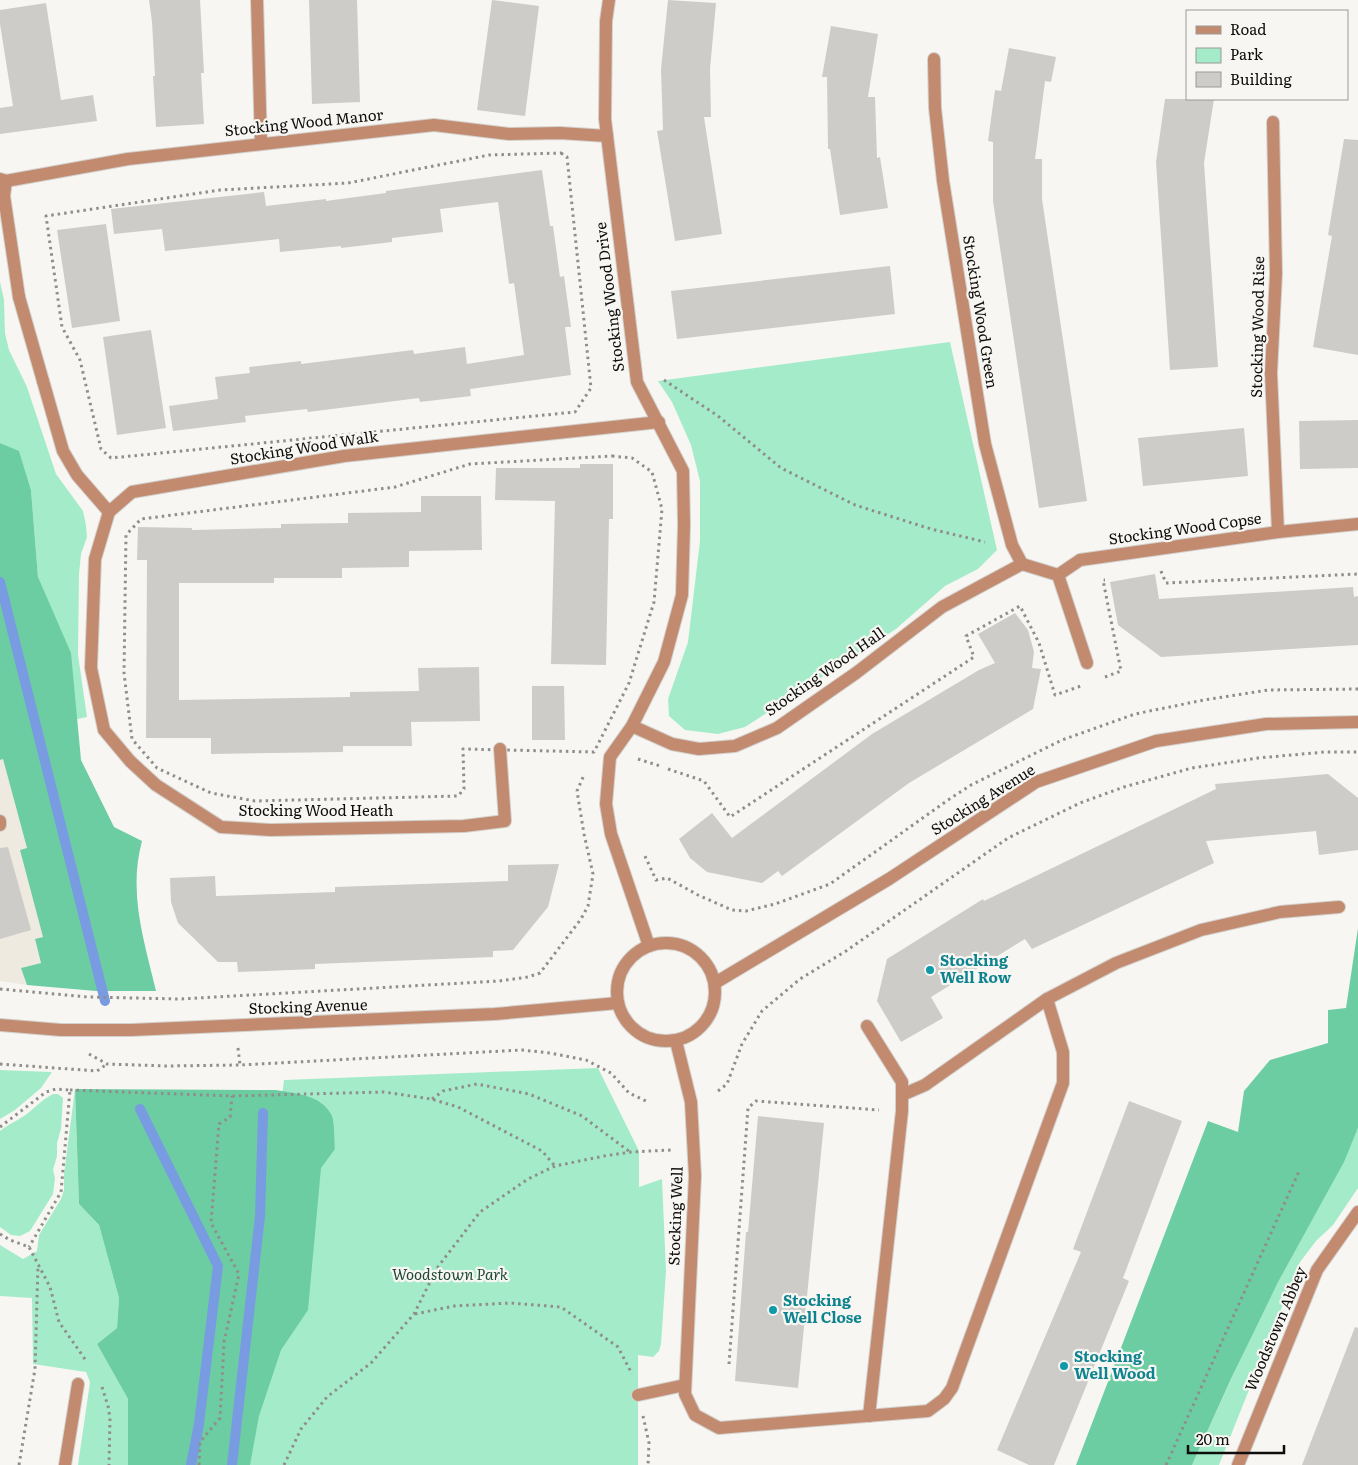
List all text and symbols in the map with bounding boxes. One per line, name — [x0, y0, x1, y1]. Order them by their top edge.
legend — [1186, 10, 1348, 100]
text: Road — [1230, 17, 1266, 40]
text: Park — [1230, 42, 1264, 65]
text: Building — [1230, 67, 1292, 90]
street label: Stocking Wood Manor — [223, 102, 384, 141]
street label: Stocking Wood Drive — [588, 221, 629, 373]
street label: Stocking Wood Green — [958, 234, 1005, 390]
street label: Stocking Wood Rise — [1244, 256, 1269, 398]
street label: Stocking Wood Walk — [228, 423, 380, 470]
street label: Stocking Wood Copse — [1107, 505, 1263, 550]
street label: Stocking Wood Hall — [759, 621, 889, 721]
street label: Stocking Avenue — [926, 757, 1039, 840]
street label: Stocking Wood Heath — [238, 798, 394, 821]
place label: Stocking Well Row — [940, 948, 1012, 988]
marker: Stocking Well Row — [924, 964, 936, 976]
street label: Stocking Avenue — [248, 992, 368, 1019]
street label: Stocking Well — [661, 1166, 688, 1266]
park label: Woodstown Park — [392, 1262, 509, 1285]
street label: Woodstown Abbey — [1238, 1262, 1311, 1394]
place label: Stocking Well Close — [783, 1288, 862, 1328]
marker: Stocking Well Close — [767, 1304, 779, 1316]
place label: Stocking Well Wood — [1074, 1344, 1156, 1384]
marker: Stocking Well Wood — [1058, 1360, 1070, 1372]
scale bar — [1188, 1422, 1284, 1454]
text: 20 m — [1196, 1427, 1230, 1450]

